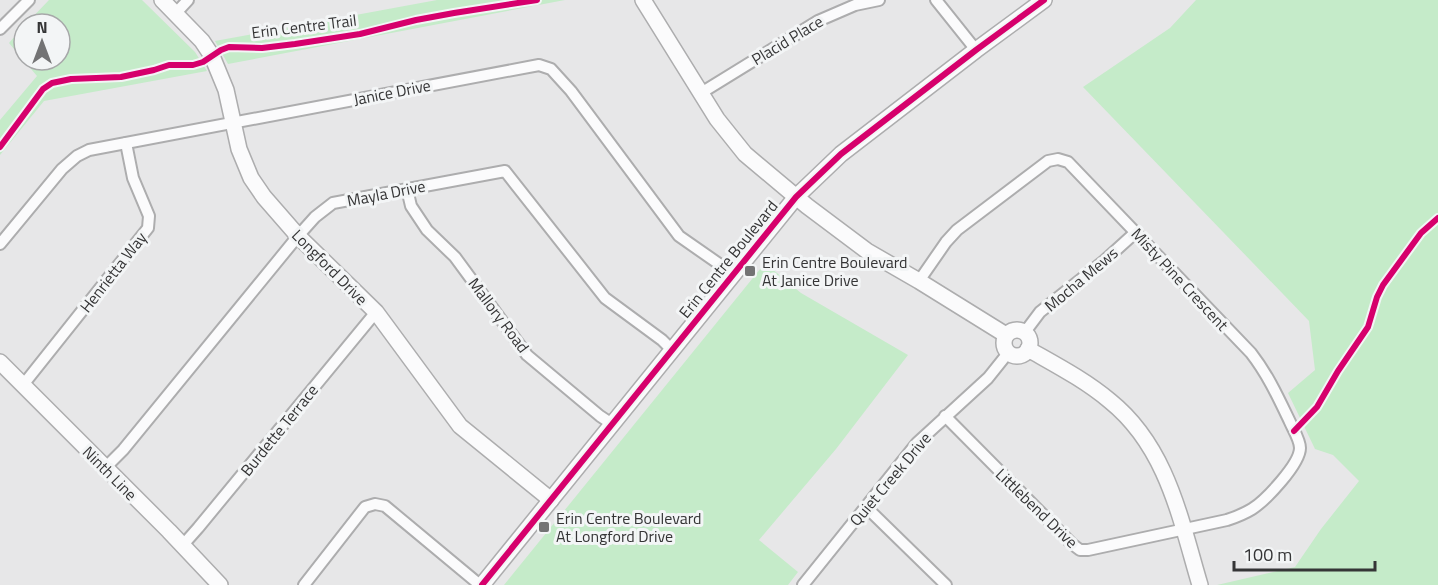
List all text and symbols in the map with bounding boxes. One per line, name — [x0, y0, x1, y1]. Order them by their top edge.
street label: Erin Centre Trail — [250, 8, 358, 44]
street label: Placid Place — [747, 9, 827, 71]
north arrow — [12, 12, 72, 72]
text: N — [36, 15, 48, 39]
street label: Janice Drive — [351, 73, 433, 111]
street label: Mayla Drive — [345, 174, 427, 212]
street label: Erin Centre Boulevard — [673, 195, 783, 323]
street label: Misty Pine Crescent — [1126, 222, 1234, 336]
street label: Longford Drive — [287, 224, 373, 310]
street label: Henrietta Way — [74, 226, 152, 318]
street label: Mocha Mews — [1039, 241, 1123, 317]
place label: Erin Centre Boulevard At Janice Drive — [762, 250, 908, 292]
marker: Erin Centre Boulevard At Janice Drive — [743, 264, 757, 278]
street label: Mallory Road — [463, 272, 535, 358]
street label: Burdette Terrace — [234, 379, 324, 481]
street label: Quiet Creek Drive — [843, 427, 937, 531]
street label: Ninth Line — [77, 440, 143, 506]
street label: Littlebend Drive — [990, 462, 1084, 554]
place label: Erin Centre Boulevard At Longford Drive — [556, 506, 702, 548]
marker: Erin Centre Boulevard At Longford Drive — [537, 520, 551, 534]
scale bar — [1234, 534, 1375, 572]
text: 100 m — [1243, 541, 1292, 568]

